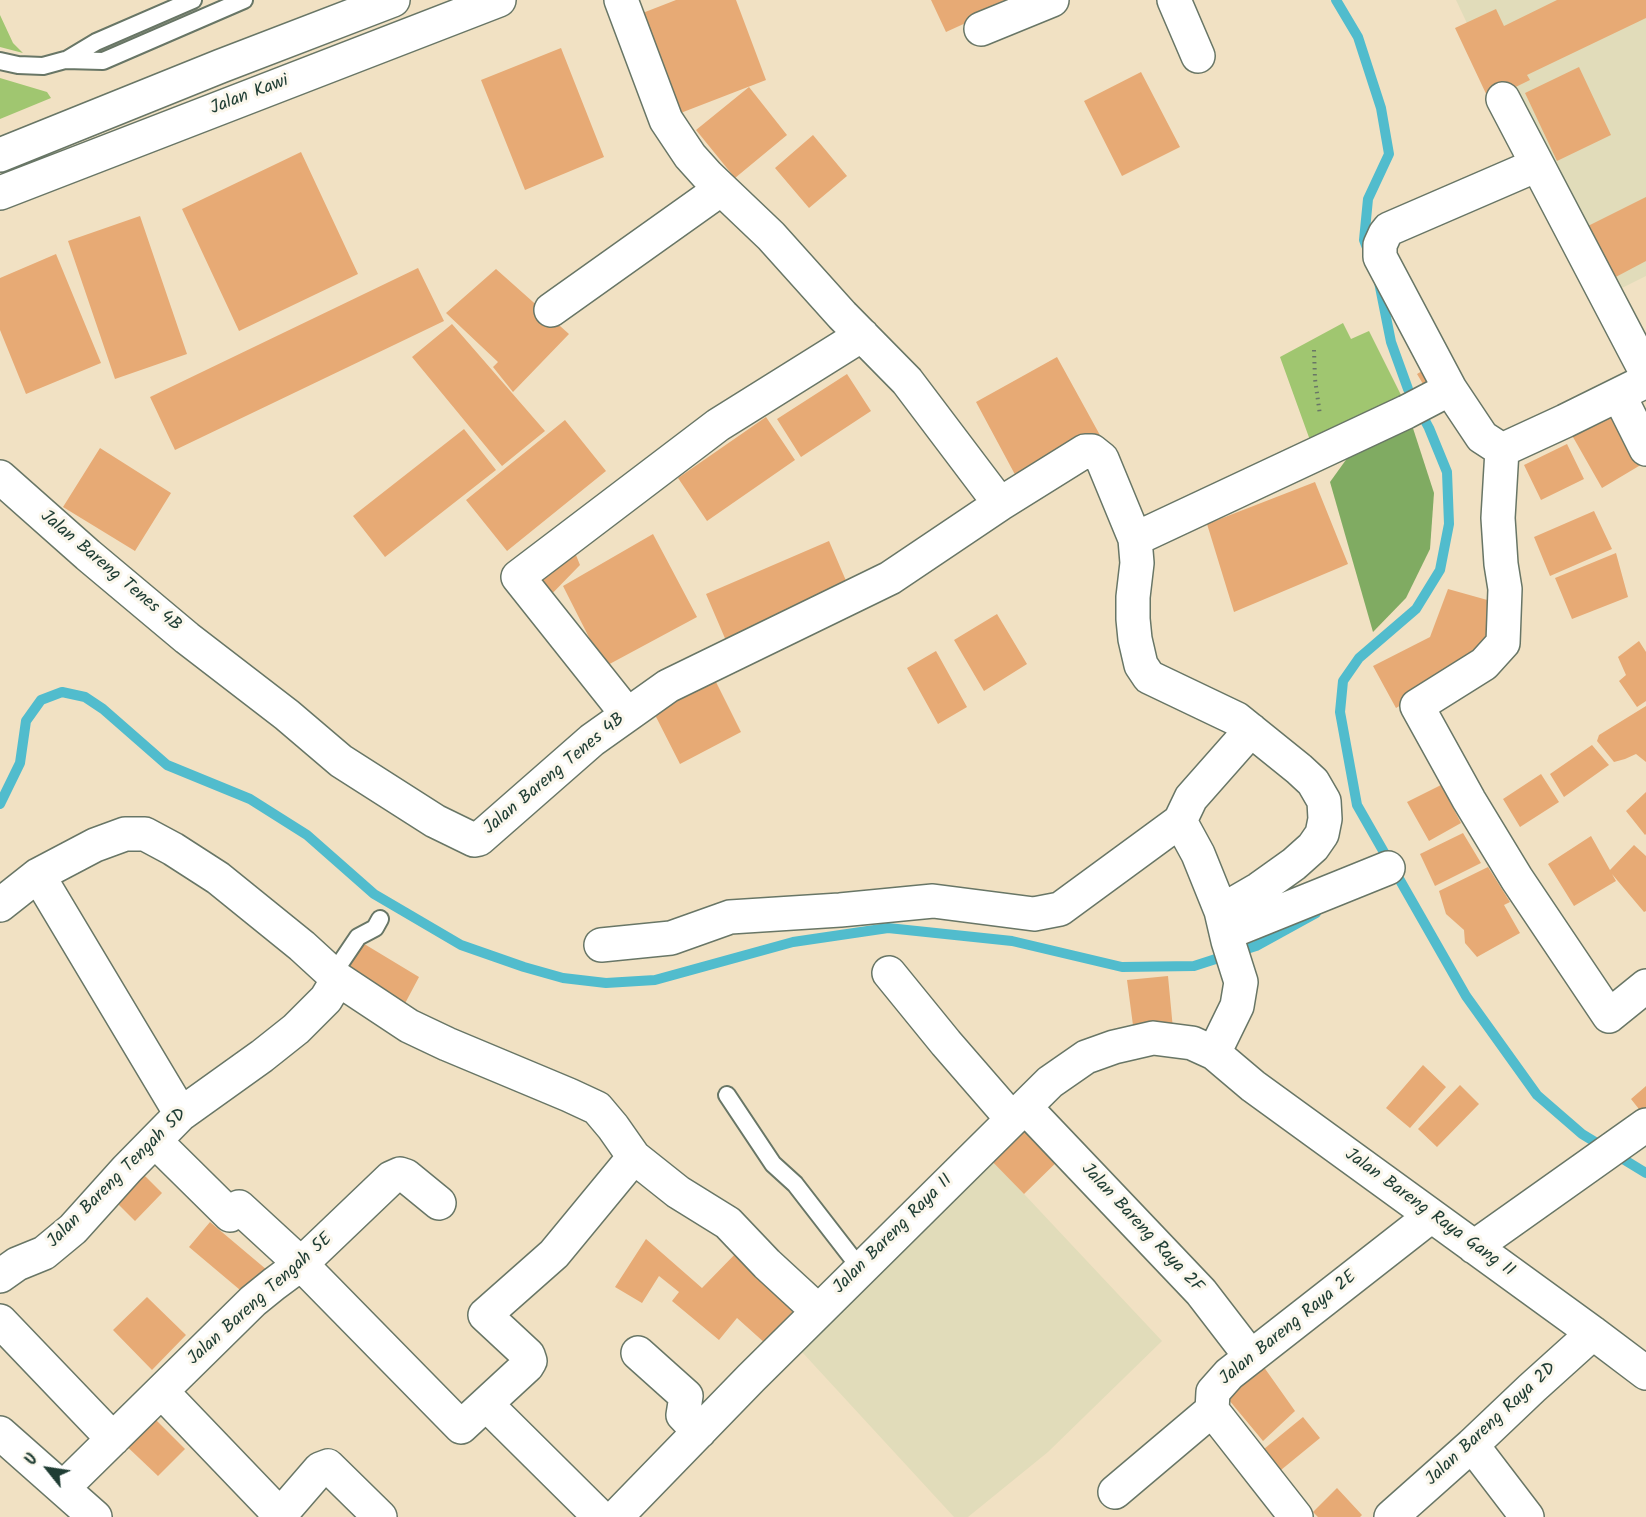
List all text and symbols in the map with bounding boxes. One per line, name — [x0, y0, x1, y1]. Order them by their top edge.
street label: Jalan Kawi — [208, 71, 292, 121]
street label: Jalan Bareng Tenes 4B — [35, 507, 185, 637]
street label: Jalan Bareng Tenes 4B — [480, 710, 630, 840]
street label: Jalan Bareng Tengah 5D — [44, 1105, 192, 1253]
street label: Jalan Bareng Raya Gang II — [1340, 1145, 1518, 1283]
street label: Jalan Bareng Raya 2F — [1076, 1160, 1206, 1298]
street label: Jalan Bareng Raya II — [830, 1171, 958, 1299]
street label: Jalan Bareng Tengah 5E — [184, 1229, 338, 1371]
street label: Jalan Bareng Raya 2E — [1216, 1267, 1362, 1391]
street label: Jalan Bareng Raya 2D — [1422, 1359, 1562, 1491]
north arrow — [18, 1439, 78, 1499]
text: U — [19, 1449, 45, 1470]

